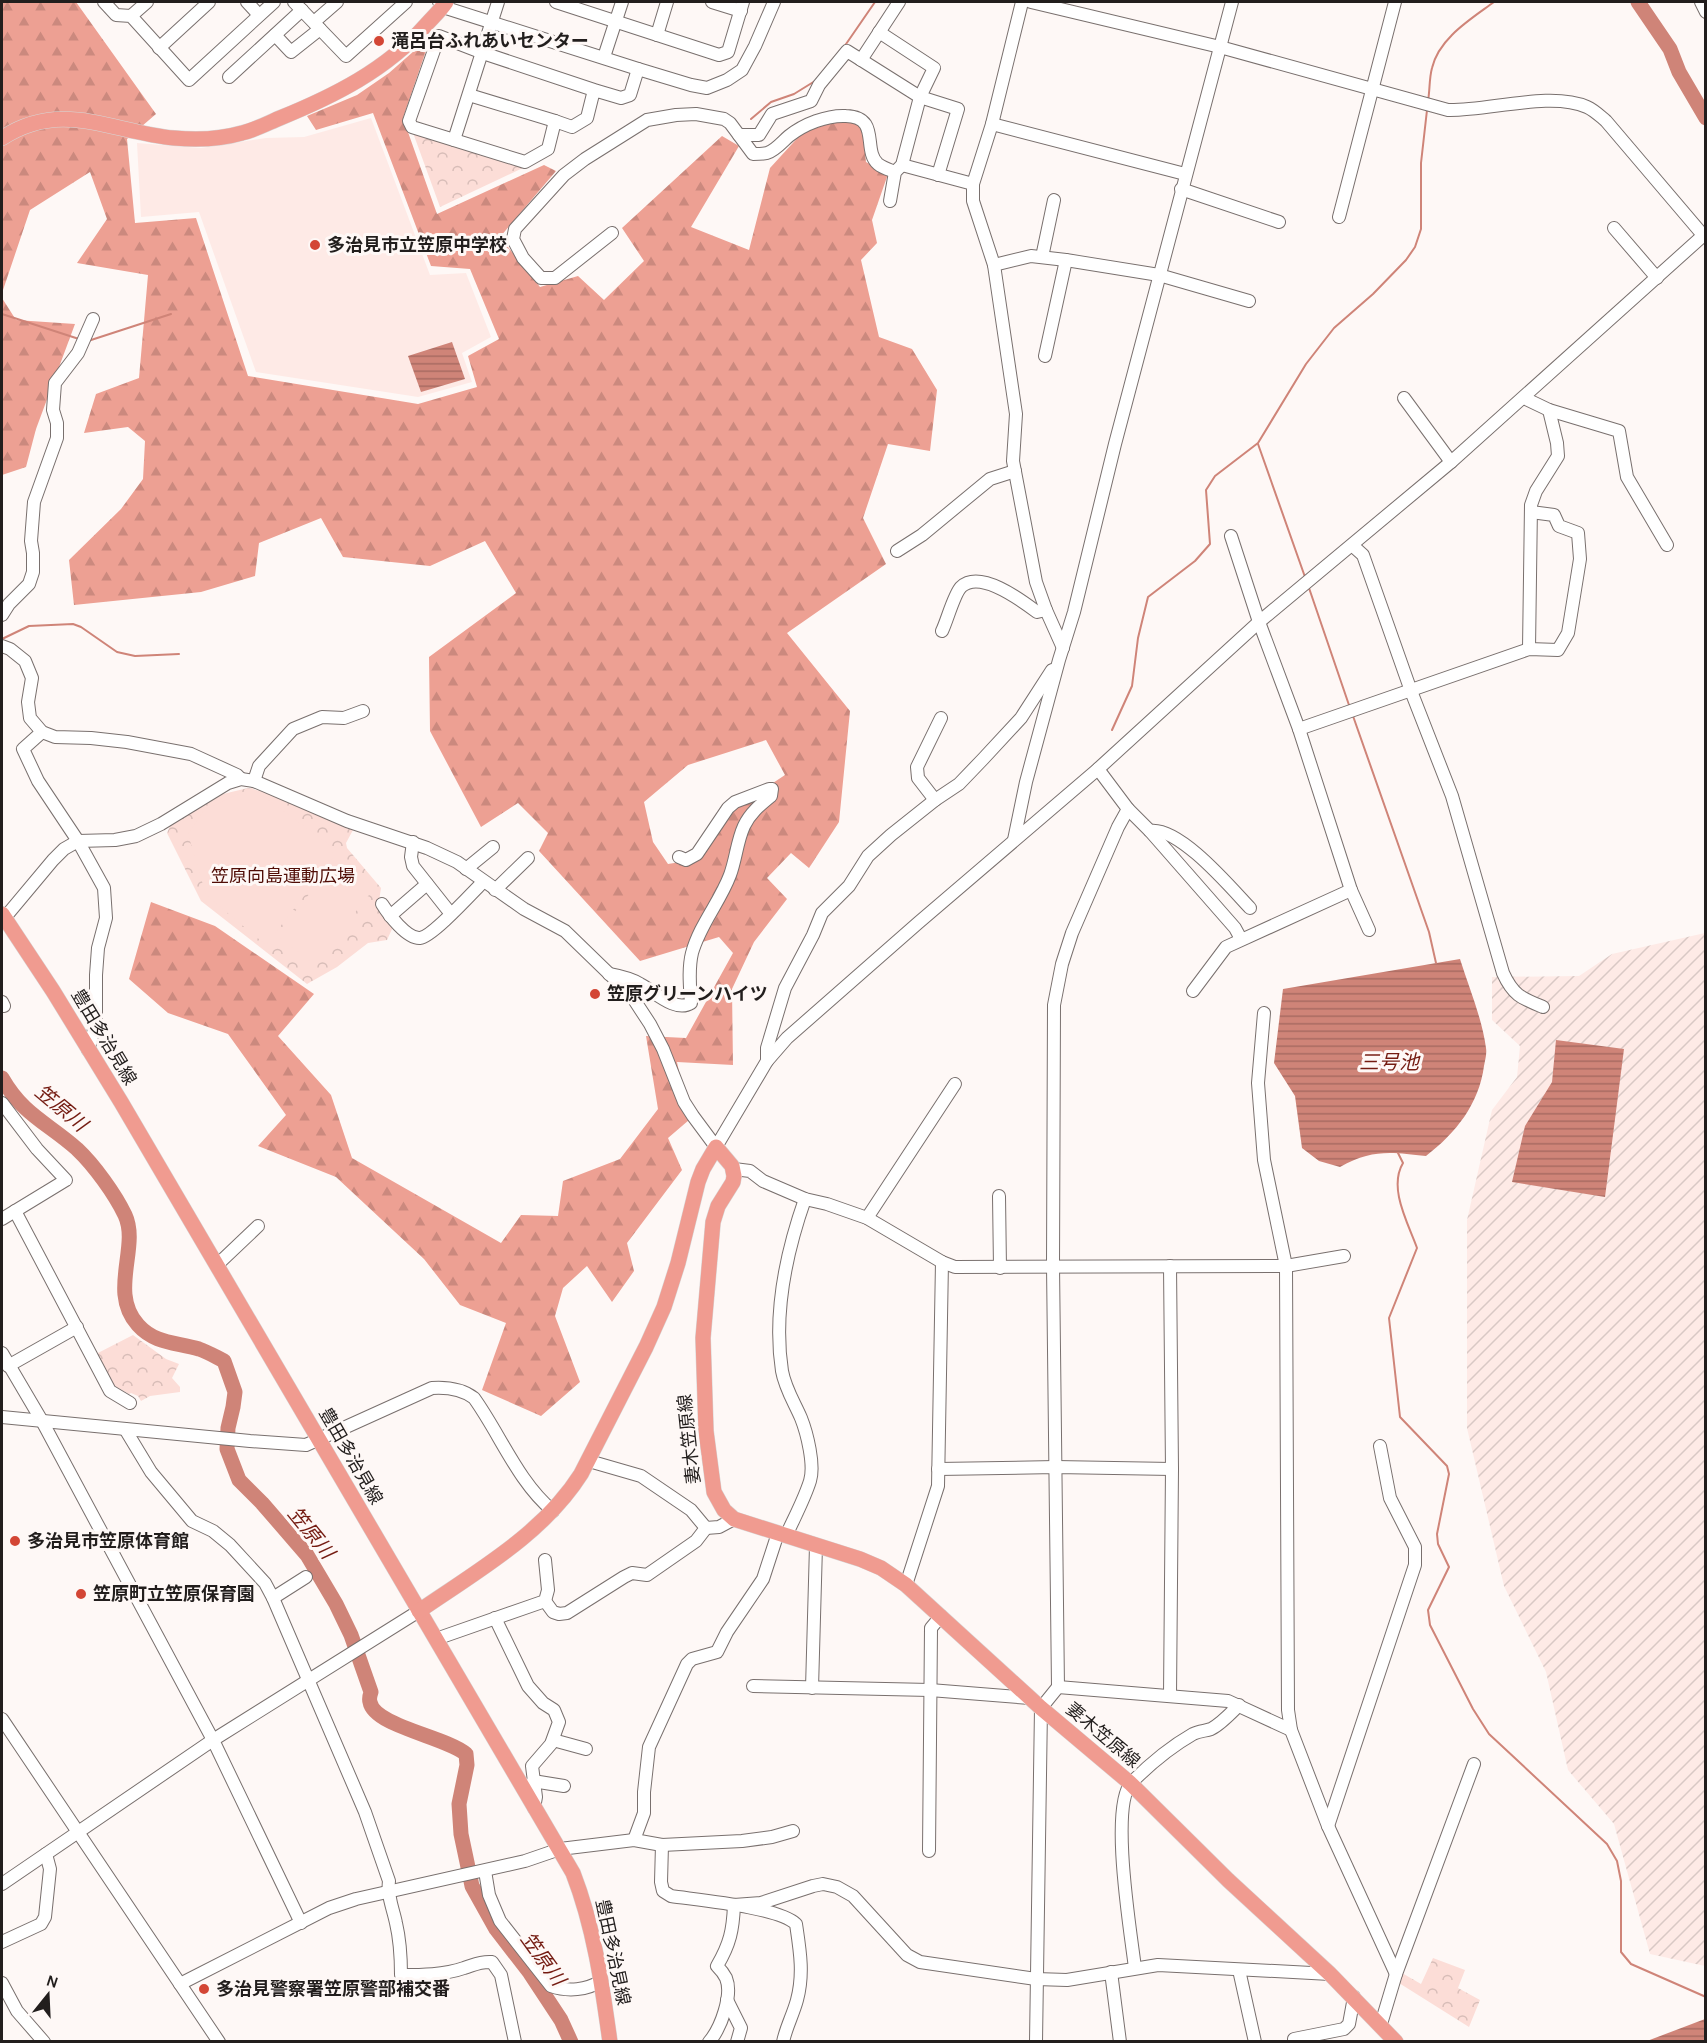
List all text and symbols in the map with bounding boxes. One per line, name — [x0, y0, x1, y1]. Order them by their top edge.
place label: 滝呂台ふれあいセンター — [391, 30, 589, 52]
marker: 滝呂台ふれあいセンター — [372, 34, 386, 48]
place label: 多治見市立笠原中学校 — [327, 234, 507, 256]
marker: 多治見市立笠原中学校 — [308, 238, 322, 252]
park label: 笠原向島運動広場 — [211, 865, 355, 887]
place label: 笠原グリーンハイツ — [607, 983, 768, 1005]
street label: 豊田多治見線 — [67, 985, 141, 1089]
marker: 笠原グリーンハイツ — [588, 987, 602, 1001]
water label: 三号池 — [1359, 1051, 1421, 1074]
water label: 笠原川 — [31, 1080, 93, 1137]
street label: 妻木笠原線 — [673, 1393, 705, 1485]
street label: 豊田多治見線 — [314, 1404, 388, 1508]
water label: 笠原川 — [283, 1502, 340, 1565]
place label: 多治見市笠原体育館 — [27, 1530, 189, 1552]
marker: 多治見市笠原体育館 — [8, 1534, 22, 1548]
place label: 笠原町立笠原保育園 — [93, 1583, 255, 1605]
marker: 笠原町立笠原保育園 — [74, 1587, 88, 1601]
street label: 妻木笠原線 — [1061, 1698, 1145, 1772]
street label: 豊田多治見線 — [591, 1897, 635, 2007]
water label: 笠原川 — [516, 1928, 571, 1992]
north arrow — [18, 1965, 78, 2025]
text: N — [44, 1970, 61, 1992]
place label: 多治見警察署笠原警部補交番 — [216, 1978, 450, 2000]
marker: 多治見警察署笠原警部補交番 — [197, 1982, 211, 1996]

